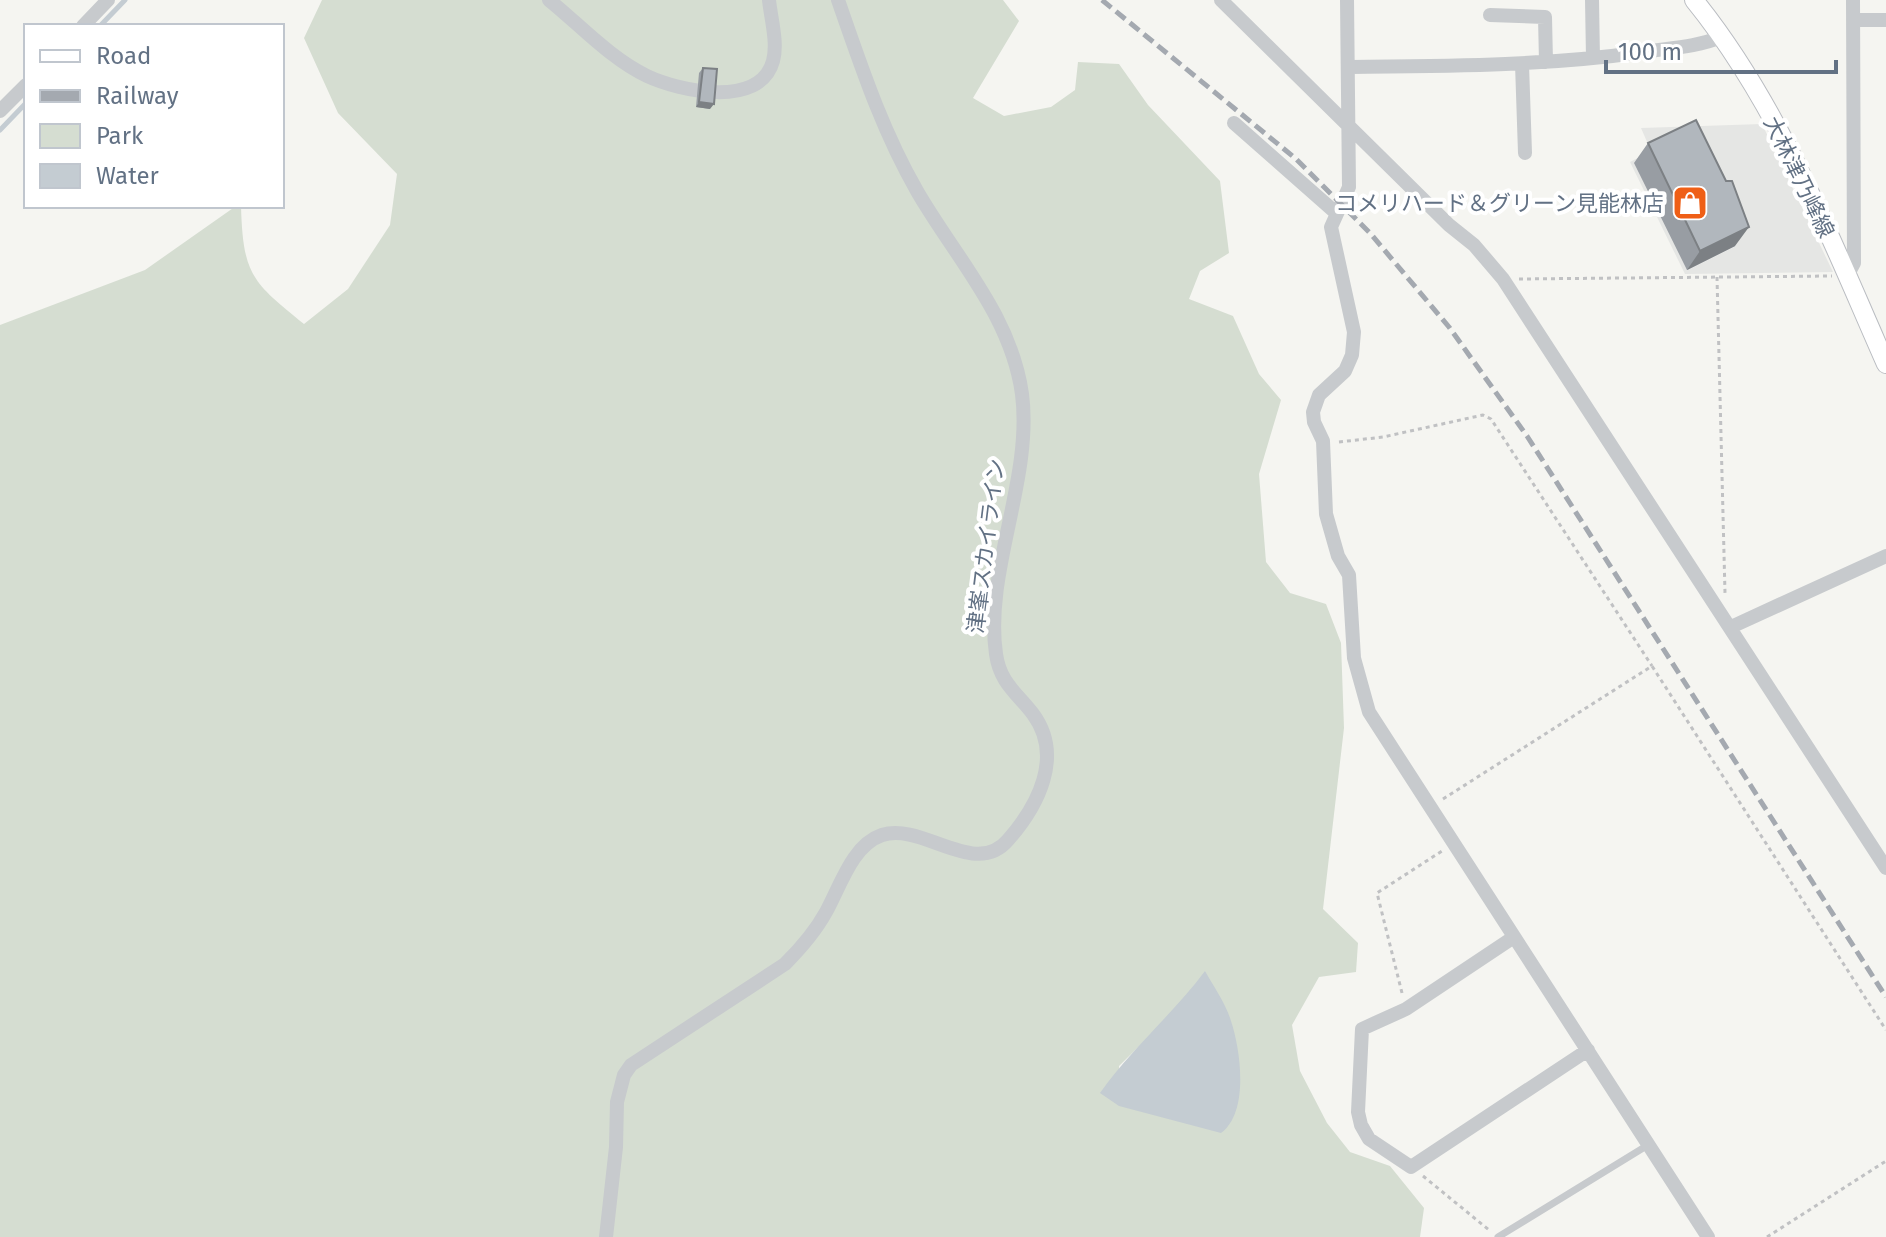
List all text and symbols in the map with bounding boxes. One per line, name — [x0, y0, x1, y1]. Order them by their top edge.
legend — [24, 24, 284, 208]
scale bar — [1606, 24, 1836, 74]
text: 100 m — [1618, 38, 1682, 66]
text: Road — [96, 42, 151, 70]
text: Railway — [96, 82, 179, 110]
street label: 大林津乃峰線 — [1758, 112, 1840, 242]
text: Park — [96, 122, 144, 150]
text: Water — [96, 162, 160, 190]
shop icon: コメリハード＆グリーン見能林店 — [1671, 184, 1709, 222]
place label: コメリハード＆グリーン見能林店 — [1335, 190, 1664, 217]
street label: 津峯スカイライン — [962, 457, 1010, 635]

